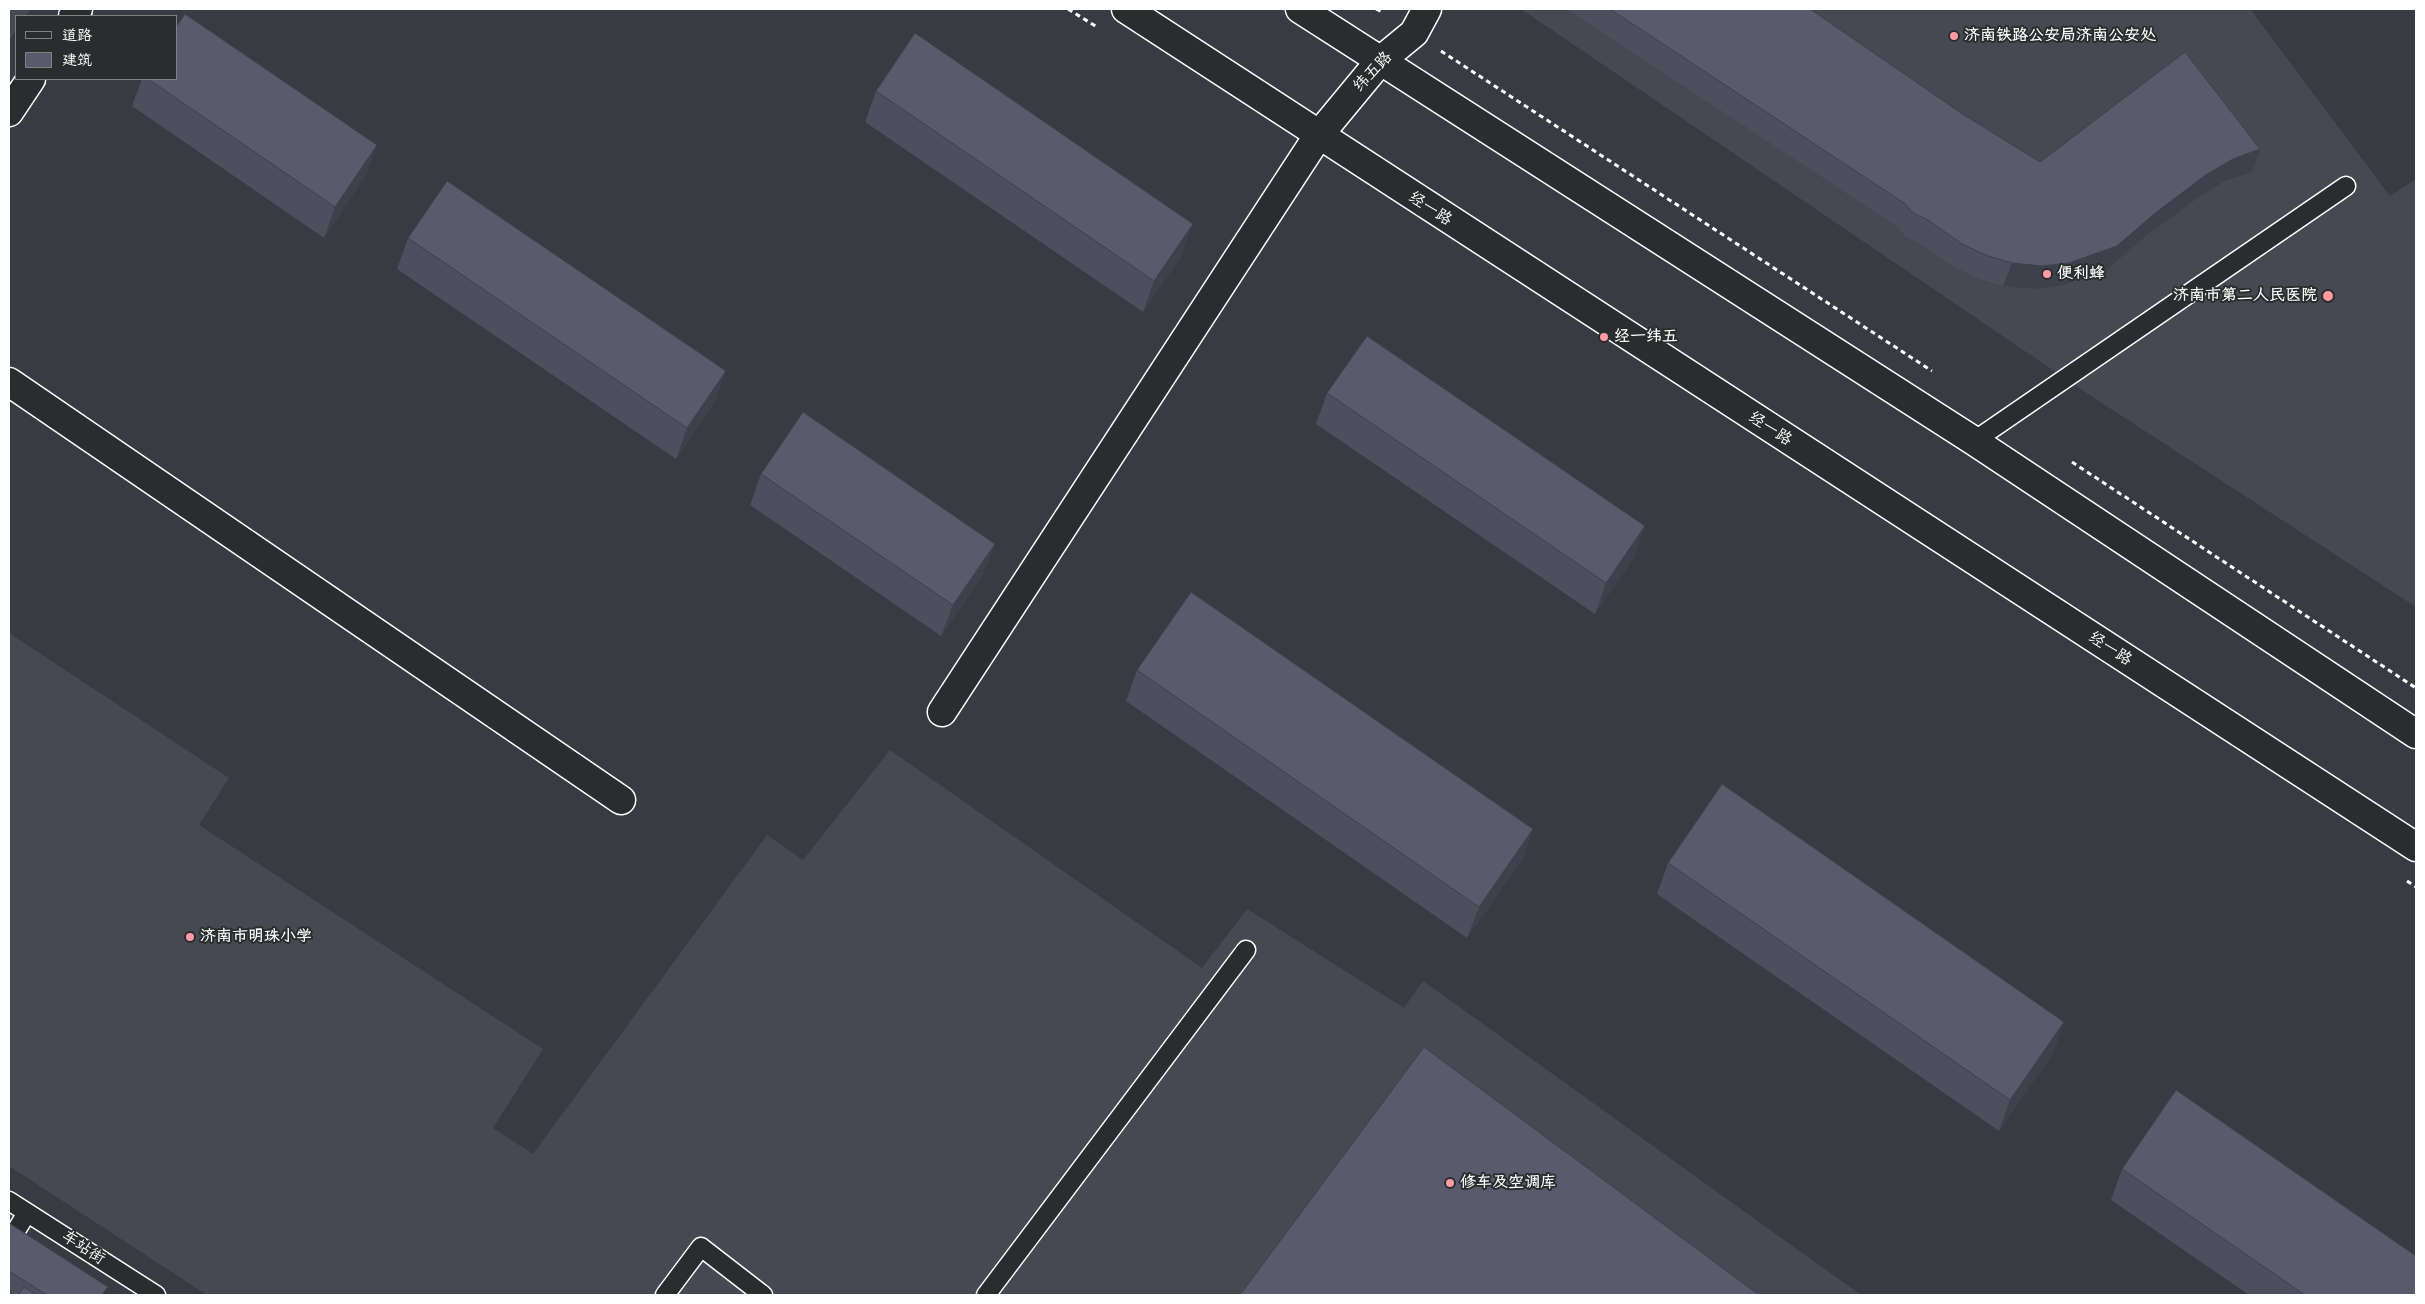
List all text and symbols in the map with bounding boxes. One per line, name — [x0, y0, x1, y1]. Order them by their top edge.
legend — [15, 15, 178, 80]
text: 道路 — [62, 26, 92, 44]
place label: 济南铁路公安局济南公安处 — [1964, 26, 2156, 46]
marker: 济南铁路公安局济南公安处 — [1948, 30, 1960, 42]
street label: 纬五路 — [1350, 48, 1396, 96]
text: 建筑 — [62, 51, 92, 69]
street label: 经一路 — [1405, 188, 1455, 230]
place label: 便利蜂 — [2057, 264, 2105, 284]
marker: 便利蜂 — [2041, 268, 2053, 280]
place label: 济南市第二人民医院 — [2173, 286, 2317, 306]
marker: 济南市第二人民医院 — [2321, 289, 2335, 303]
place label: 经一纬五 — [1614, 327, 1678, 347]
marker: 经一纬五 — [1598, 331, 1610, 343]
street label: 经一路 — [1745, 408, 1795, 450]
street label: 经一路 — [2085, 628, 2135, 670]
place label: 济南市明珠小学 — [200, 927, 312, 947]
marker: 济南市明珠小学 — [184, 931, 196, 943]
place label: 修车及空调库 — [1460, 1173, 1556, 1193]
marker: 修车及空调库 — [1444, 1177, 1456, 1189]
street label: 车站街 — [58, 1227, 108, 1269]

